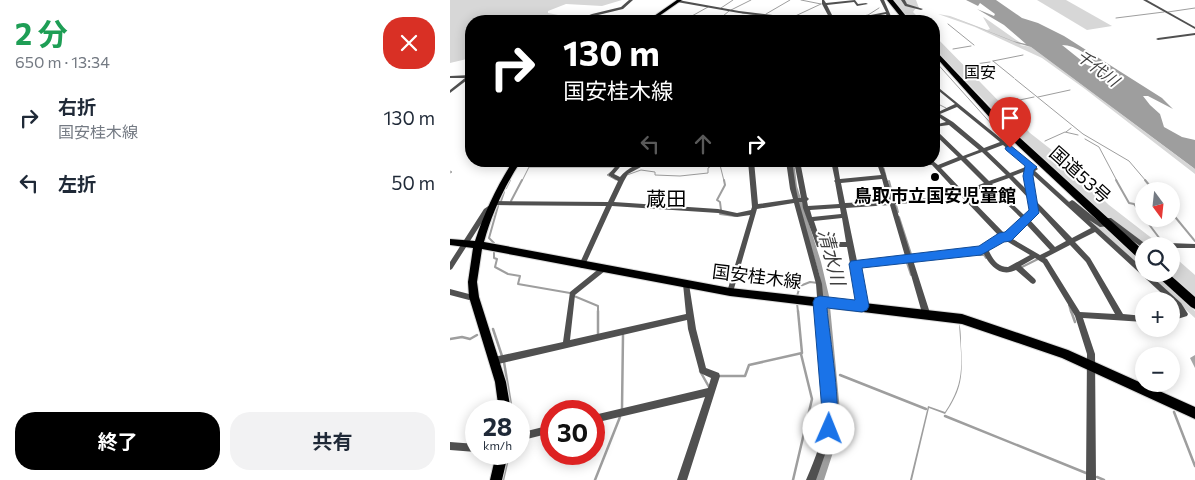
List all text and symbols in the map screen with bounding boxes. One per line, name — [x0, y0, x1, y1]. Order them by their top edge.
text: 2 分 — [15, 14, 68, 51]
button: close — [383, 17, 435, 69]
text: 130 m — [563, 30, 660, 73]
icon: right — [480, 35, 545, 100]
water label: 千代川 — [1073, 46, 1125, 91]
text: 650 m · 13:34 — [15, 52, 110, 71]
district label: 国安 — [964, 62, 996, 81]
text: 国安桂木線 — [563, 77, 673, 104]
text: 右折 — [58, 95, 96, 118]
pin — [989, 97, 1031, 148]
icon: right — [15, 104, 43, 132]
icon: arrive — [996, 104, 1024, 132]
text: 130 m — [383, 106, 435, 129]
text: 国安桂木線 — [58, 122, 138, 141]
icon: left — [636, 130, 664, 158]
icon: ahead — [689, 130, 717, 158]
icon: right — [742, 130, 770, 158]
street label: 国道53号 — [1046, 141, 1116, 207]
icon: left — [15, 169, 43, 197]
text: 50 m — [391, 171, 435, 194]
marker: 鳥取市立国安児童館 — [929, 171, 941, 183]
text: 左折 — [58, 172, 96, 195]
north arrow — [1135, 182, 1180, 228]
map controls — [1135, 182, 1180, 392]
place label: 鳥取市立国安児童館 — [854, 184, 1016, 206]
district label: 蔵田 — [646, 186, 686, 210]
water label: 清水川 — [814, 226, 851, 289]
button: search — [1135, 237, 1180, 282]
street label: 国安桂木線 — [711, 260, 803, 292]
button: + — [1135, 292, 1180, 337]
button: − — [1135, 347, 1180, 392]
speed limit sign: 30 — [540, 400, 605, 465]
position arrow — [802, 402, 854, 454]
text: 28 — [483, 411, 512, 441]
button: 終了 — [15, 412, 220, 470]
button: 共有 — [230, 412, 435, 470]
text: km/h — [483, 438, 512, 452]

